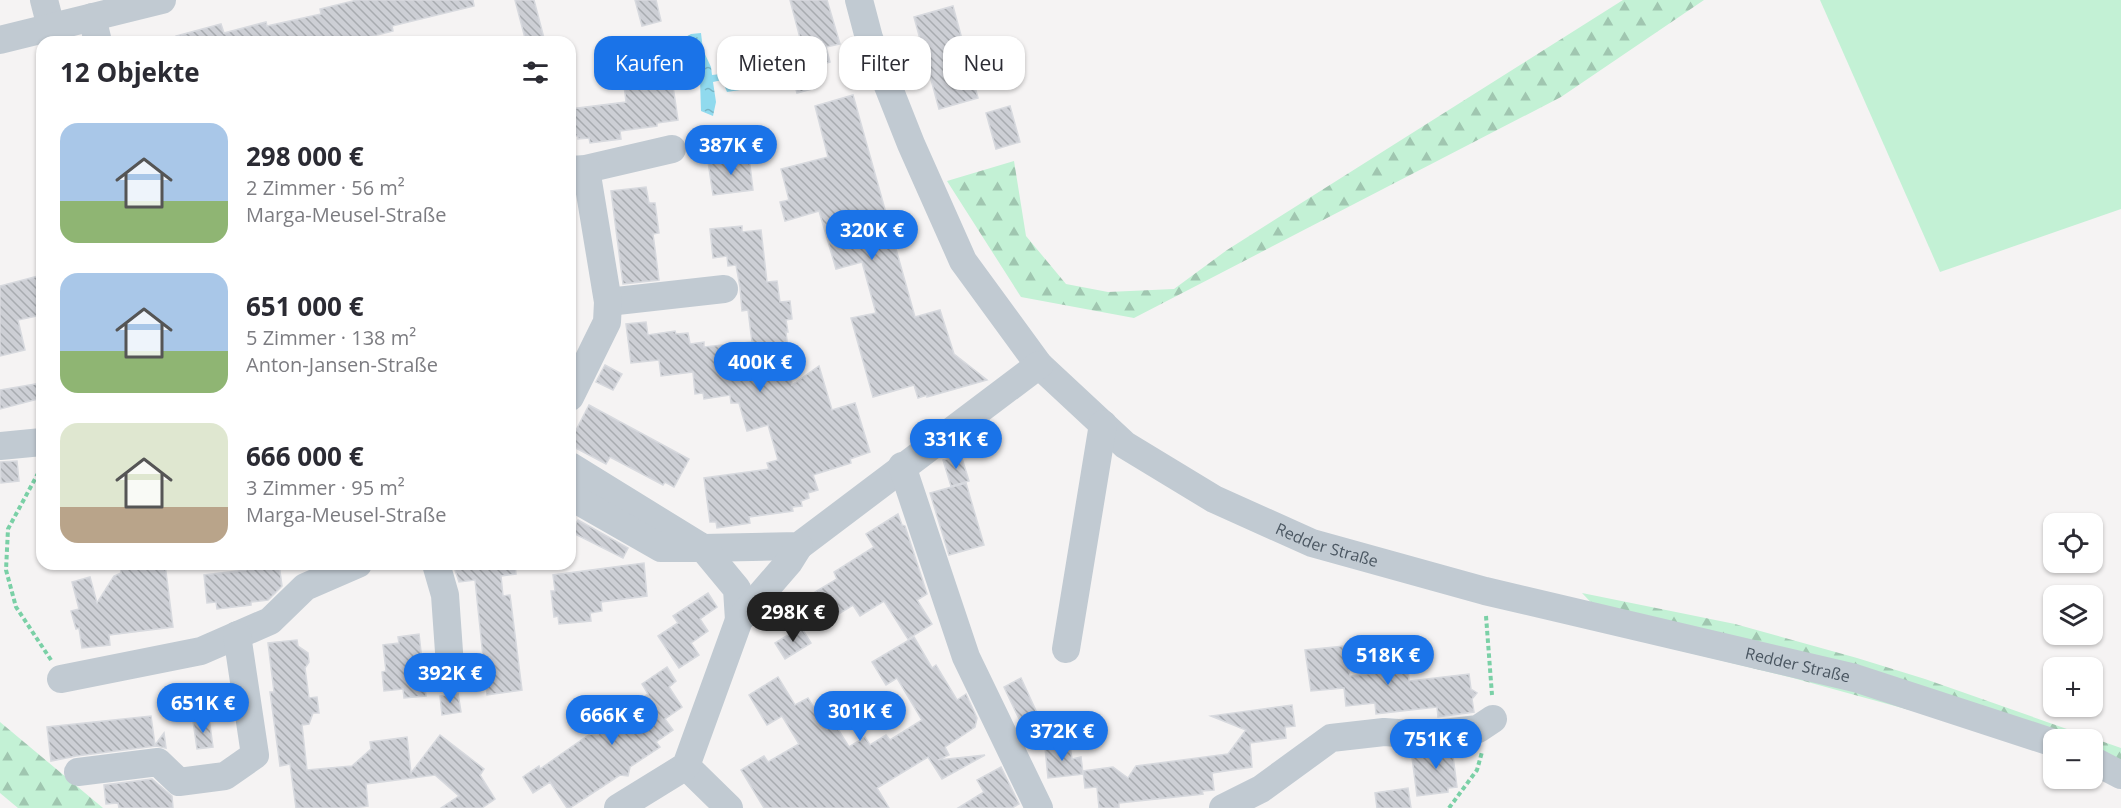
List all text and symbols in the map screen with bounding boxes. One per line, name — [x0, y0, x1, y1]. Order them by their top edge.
chip: Kaufen — [594, 36, 705, 90]
chip: Mieten — [717, 36, 827, 90]
chip: Filter — [839, 36, 931, 90]
chip: Neu — [943, 36, 1025, 90]
text: 12 Objekte — [60, 54, 200, 90]
icon: filters — [519, 56, 552, 89]
pin: 387K € — [682, 125, 780, 176]
text: 387K € — [699, 131, 763, 158]
text: 298 000 € — [246, 138, 364, 174]
icon: home — [108, 147, 180, 219]
text: 2 Zimmer · 56 m² — [246, 174, 405, 201]
text: Marga-Meusel-Straße — [246, 201, 446, 228]
pin: 320K € — [823, 210, 921, 261]
text: 320K € — [840, 216, 904, 243]
text: 651 000 € — [246, 288, 364, 324]
icon: home — [108, 297, 180, 369]
text: 5 Zimmer · 138 m² — [246, 324, 416, 351]
pin: 400K € — [711, 342, 809, 393]
text: 400K € — [728, 348, 792, 375]
text: Anton-Jansen-Straße — [246, 351, 438, 378]
pin: 331K € — [907, 419, 1005, 470]
text: 331K € — [924, 425, 988, 452]
text: 666 000 € — [246, 438, 364, 474]
icon: home — [108, 447, 180, 519]
text: 3 Zimmer · 95 m² — [246, 474, 405, 501]
text: Marga-Meusel-Straße — [246, 501, 446, 528]
map controls — [2043, 513, 2103, 789]
button: locate — [2043, 513, 2103, 573]
street label: Redder Straße — [1272, 517, 1381, 572]
button: layers — [2043, 585, 2103, 645]
pin: 298K € — [744, 592, 842, 643]
text: 298K € — [761, 598, 825, 625]
pin: 518K € — [1339, 635, 1437, 686]
text: 518K € — [1356, 641, 1420, 668]
street label: Redder Straße — [1743, 642, 1852, 688]
pin: 392K € — [401, 653, 499, 704]
button: + — [2043, 657, 2103, 717]
text: 392K € — [418, 659, 482, 686]
pin: 651K € — [154, 683, 252, 734]
text: 651K € — [171, 689, 235, 716]
pin: 301K € — [811, 691, 909, 742]
pin: 666K € — [563, 695, 661, 746]
text: 301K € — [828, 697, 892, 724]
text: 666K € — [580, 701, 644, 728]
pin: 372K € — [1013, 711, 1111, 762]
text: 372K € — [1030, 717, 1094, 744]
pin: 751K € — [1387, 719, 1485, 770]
text: 751K € — [1404, 725, 1468, 752]
button: − — [2043, 729, 2103, 789]

